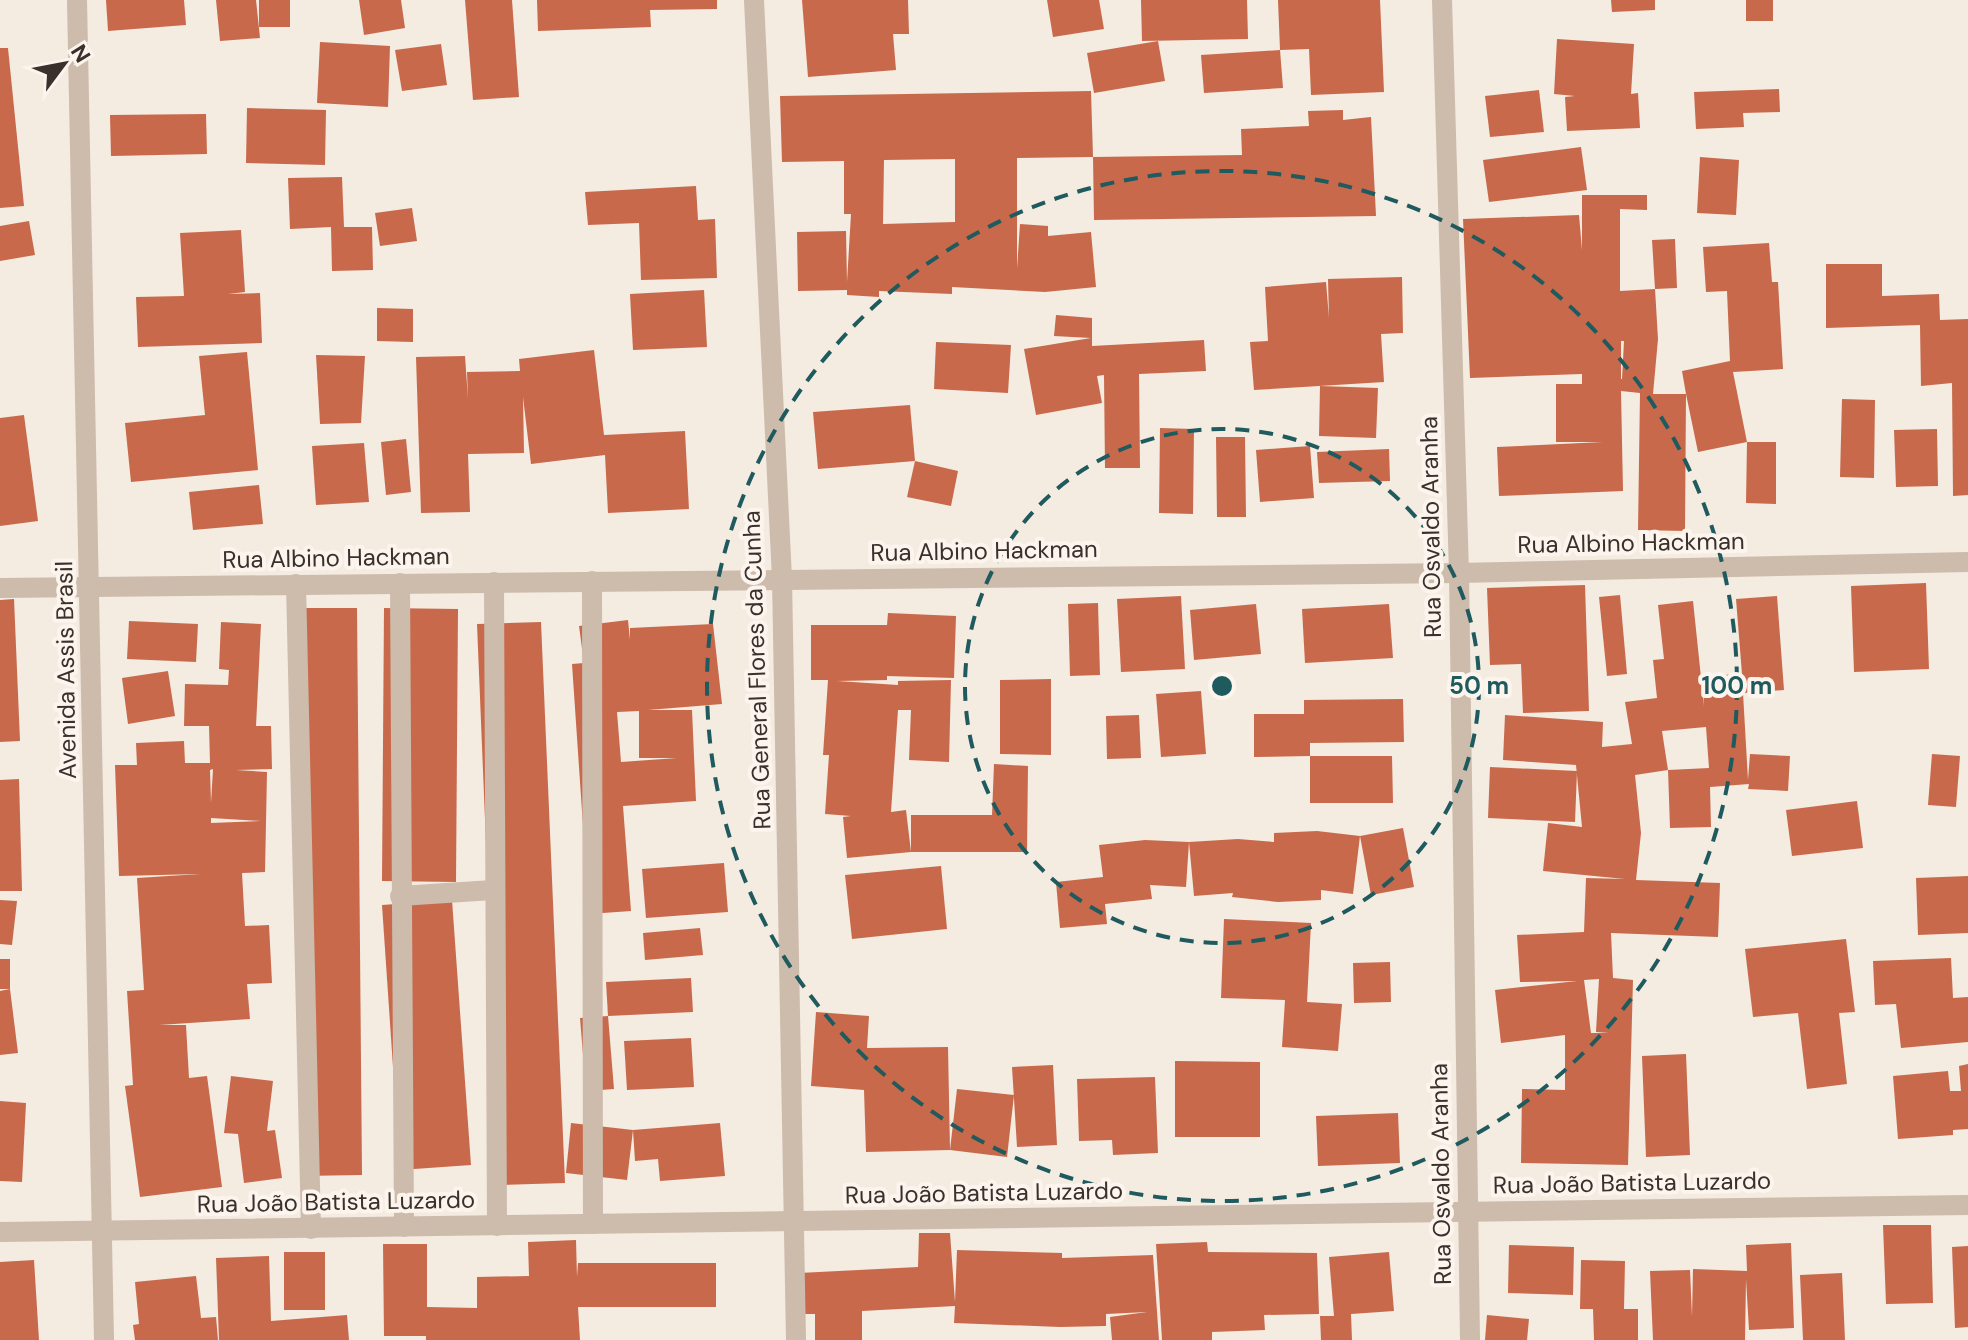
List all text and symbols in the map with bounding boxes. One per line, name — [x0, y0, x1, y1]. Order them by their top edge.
north arrow — [24, 24, 104, 104]
text: N — [64, 39, 97, 68]
street label: Rua Osvaldo Aranha — [1413, 416, 1448, 638]
street label: Rua General Flores da Cunha — [735, 510, 778, 830]
street label: Rua Albino Hackman — [1517, 525, 1745, 560]
street label: Rua Albino Hackman — [870, 533, 1098, 568]
street label: Rua Albino Hackman — [222, 540, 450, 575]
street label: Avenida Assis Brasil — [48, 561, 83, 779]
text: 50 m — [1449, 670, 1509, 701]
text: 100 m — [1702, 670, 1772, 701]
centre of rings — [1208, 672, 1236, 700]
street label: Rua Osvaldo Aranha — [1423, 1063, 1458, 1285]
street label: Rua João Batista Luzardo — [1493, 1165, 1771, 1200]
street label: Rua João Batista Luzardo — [845, 1175, 1123, 1210]
street label: Rua João Batista Luzardo — [197, 1184, 475, 1219]

